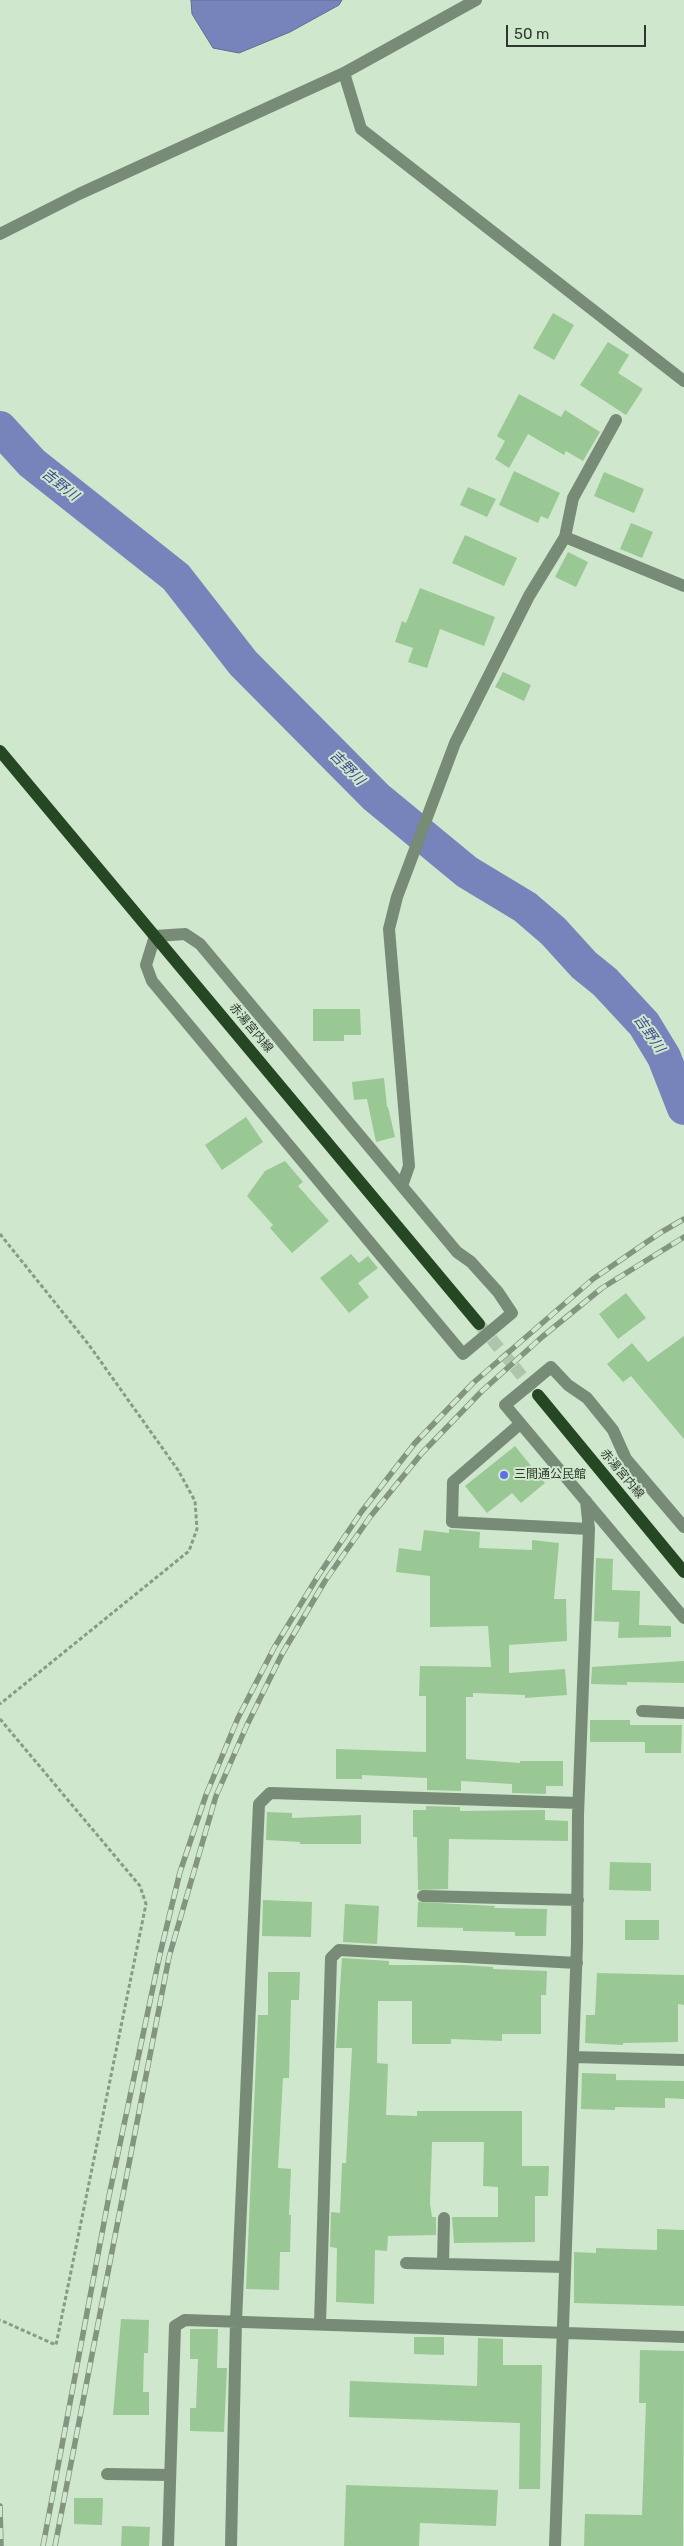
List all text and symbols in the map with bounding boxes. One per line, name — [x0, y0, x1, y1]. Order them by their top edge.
scale bar — [509, 15, 649, 47]
text: 50 m — [514, 25, 549, 43]
water label: 吉野川 — [38, 465, 82, 505]
water label: 吉野川 — [326, 747, 368, 789]
street label: 赤湯宮内線 — [226, 1000, 276, 1056]
water label: 吉野川 — [630, 1012, 668, 1056]
street label: 赤湯宮内線 — [597, 1446, 647, 1502]
place label: 三間通公民館 — [514, 1468, 586, 1482]
marker: 三間通公民館 — [498, 1469, 510, 1481]

